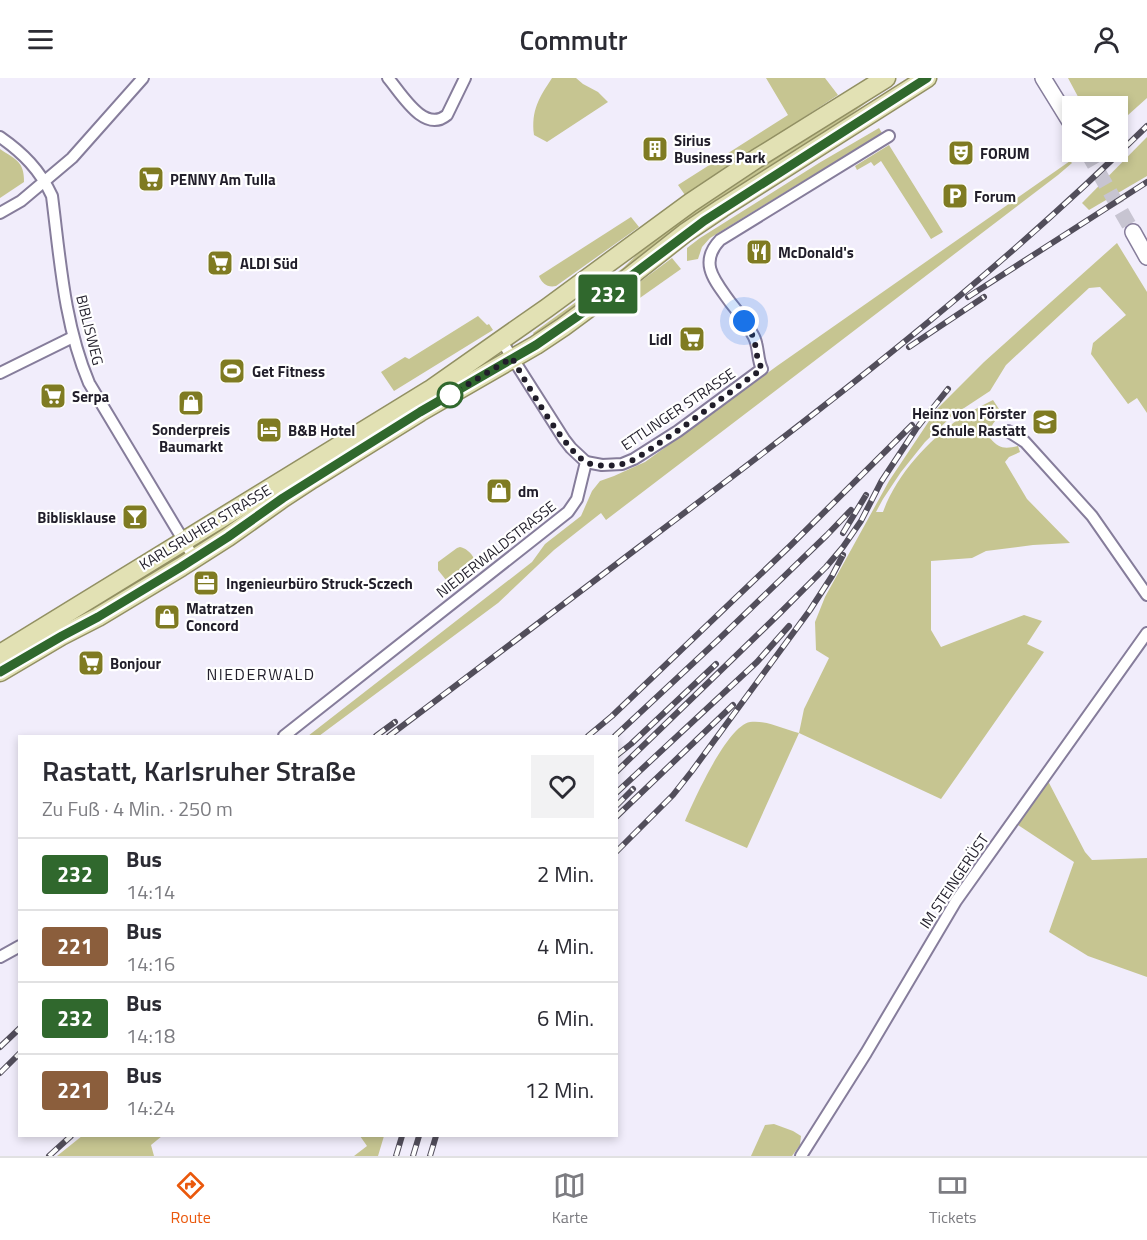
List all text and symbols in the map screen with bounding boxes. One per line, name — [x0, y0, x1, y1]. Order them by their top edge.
text: Commutr — [519, 19, 628, 60]
icon: menu — [24, 23, 57, 56]
icon: person — [1090, 23, 1123, 56]
map controls — [1062, 96, 1128, 162]
button: layers — [1062, 96, 1128, 162]
place label: Sirius Business Park — [674, 129, 766, 169]
building icon: Sirius Business Park — [640, 134, 670, 164]
theatre icon: FORUM — [946, 138, 976, 168]
place label: FORUM — [980, 142, 1030, 165]
supermarket icon: PENNY Am Tulla — [136, 164, 166, 194]
place label: PENNY Am Tulla — [170, 168, 276, 191]
parking icon: Forum — [940, 181, 970, 211]
place label: Forum — [974, 185, 1016, 208]
restaurant icon: McDonald's — [744, 237, 774, 267]
place label: McDonald's — [778, 241, 854, 264]
supermarket icon: ALDI Süd — [205, 248, 235, 278]
place label: ALDI Süd — [240, 252, 298, 275]
line badge: 232 — [574, 274, 642, 314]
text: 232 — [590, 278, 626, 310]
street label: BIBLISWEG — [70, 292, 110, 368]
your location — [729, 306, 759, 336]
supermarket icon: Lidl — [677, 324, 707, 354]
place label: Lidl — [649, 328, 672, 351]
sports icon: Get Fitness — [217, 356, 247, 386]
place label: Get Fitness — [252, 360, 325, 383]
street label: ETTLINGER STRASSE — [616, 362, 740, 456]
supermarket icon: Serpa — [38, 381, 68, 411]
unlabelled marker — [437, 382, 463, 408]
place label: Serpa — [72, 385, 110, 408]
shop icon: Sonderpreis Baumarkt — [176, 388, 206, 418]
place label: Heinz von Förster Schule Rastatt — [912, 402, 1027, 442]
school or university icon: Heinz von Förster Schule Rastatt — [1030, 407, 1060, 437]
hotel icon: B&B Hotel — [254, 415, 284, 445]
place label: Sonderpreis Baumarkt — [152, 418, 230, 458]
place label: B&B Hotel — [288, 419, 355, 442]
shop icon: dm — [484, 476, 514, 506]
street label: KARLSRUHER STRASSE — [135, 478, 275, 576]
place label: dm — [518, 480, 539, 503]
street label: NIEDERWALDSTRASSE — [431, 495, 561, 603]
bar icon: Biblisklause — [120, 502, 150, 532]
place label: Biblisklause — [37, 506, 116, 529]
office icon: Ingenieurbüro Struck-Sczech — [191, 568, 221, 598]
place label: Ingenieurbüro Struck-Sczech — [226, 572, 413, 595]
place label: Matratzen Concord — [186, 597, 253, 637]
shop icon: Matratzen Concord — [152, 602, 182, 632]
supermarket icon: Bonjour — [76, 648, 106, 678]
place label: Bonjour — [110, 652, 162, 675]
district label: NIEDERWALD — [207, 662, 315, 686]
text: Rastatt, Karlsruher Straße — [42, 749, 356, 792]
button: heart — [531, 755, 594, 818]
text: Zu Fuß · 4 Min. · 250 m — [42, 793, 233, 824]
street label: IM STEINGERÜST — [914, 829, 994, 933]
text: Bus — [126, 842, 162, 876]
text: 2 Min. — [537, 857, 594, 891]
text: 232 — [57, 858, 93, 890]
text: 14:14 — [126, 876, 175, 907]
text: Bus — [126, 914, 162, 948]
text: 4 Min. — [537, 929, 594, 963]
text: 221 — [57, 930, 93, 962]
text: 14:16 — [126, 948, 175, 979]
text: Bus — [126, 986, 162, 1020]
text: 6 Min. — [537, 1001, 594, 1035]
text: 232 — [57, 1002, 93, 1034]
text: 14:18 — [126, 1020, 175, 1051]
text: Bus — [126, 1058, 162, 1092]
text: 12 Min. — [525, 1073, 594, 1107]
text: 221 — [57, 1074, 93, 1106]
text: 14:24 — [126, 1092, 175, 1123]
tab: Route — [170, 1169, 211, 1229]
tab: Karte — [552, 1169, 588, 1229]
tab: Tickets — [929, 1169, 977, 1229]

